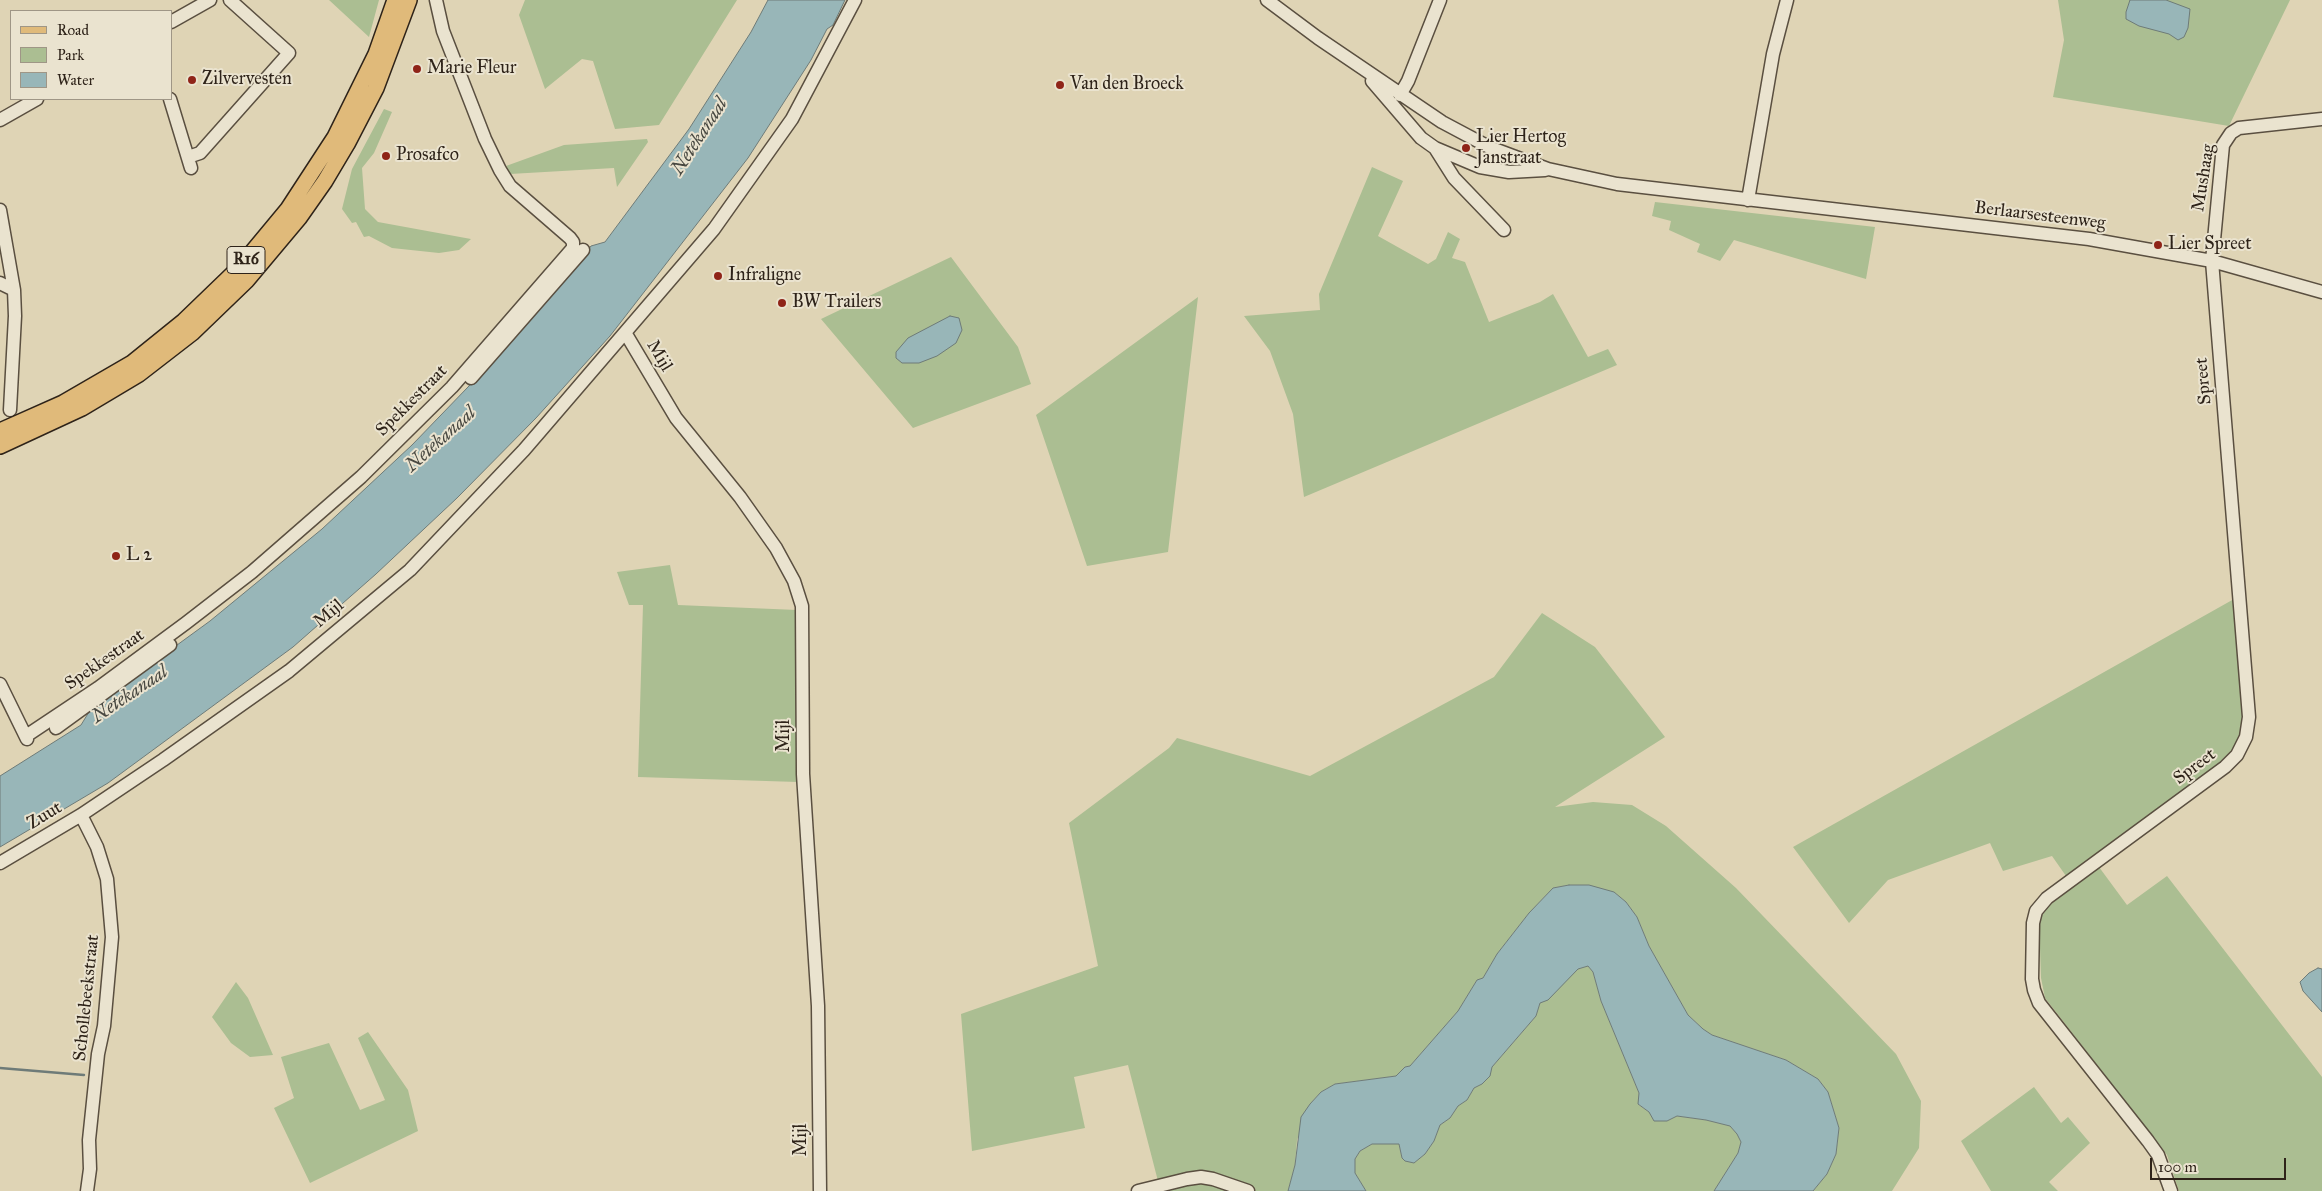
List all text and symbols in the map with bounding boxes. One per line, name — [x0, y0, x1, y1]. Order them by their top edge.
legend — [10, 10, 172, 100]
text: Road — [57, 21, 89, 39]
text: Park — [57, 46, 84, 64]
place label: Marie Fleur — [427, 58, 517, 80]
marker: Marie Fleur — [411, 63, 423, 75]
place label: Zilvervesten — [202, 69, 292, 91]
text: Water — [57, 71, 94, 89]
marker: Zilvervesten — [186, 74, 198, 86]
place label: Van den Broeck — [1070, 74, 1184, 96]
marker: Van den Broeck — [1054, 79, 1066, 91]
water label: Netekanaal — [667, 94, 733, 180]
place label: Lier Hertog Janstraat — [1476, 127, 1566, 170]
marker: Lier Hertog Janstraat — [1460, 142, 1472, 154]
street label: Mushaag — [2188, 143, 2220, 213]
place label: Prosafco — [396, 145, 459, 167]
marker: Prosafco — [380, 150, 392, 162]
street label: Berlaarsesteenweg — [1973, 197, 2107, 235]
place label: Lier Spreet — [2168, 234, 2252, 256]
marker: Lier Spreet — [2152, 239, 2164, 251]
road number: R16 — [227, 246, 265, 274]
place label: Infraligne — [728, 265, 801, 287]
marker: Infraligne — [712, 270, 724, 282]
place label: BW Trailers — [792, 292, 881, 314]
marker: BW Trailers — [776, 297, 788, 309]
street label: Mijl — [641, 336, 677, 376]
street label: Spreet — [2191, 357, 2217, 405]
street label: Spekkestraat — [372, 361, 452, 441]
water label: Netekanaal — [401, 402, 481, 478]
place label: L 2 — [126, 545, 152, 567]
marker: L 2 — [110, 550, 122, 562]
street label: Mijl — [310, 595, 348, 633]
street label: Spekkestraat — [61, 625, 149, 695]
water label: Netekanaal — [88, 661, 172, 729]
street label: Mijl — [774, 720, 796, 752]
street label: Spreet — [2170, 744, 2220, 790]
street label: Zuut — [24, 797, 66, 835]
street label: Schollebeekstraat — [70, 933, 104, 1063]
street label: Mijl — [791, 1124, 813, 1156]
scale bar — [2152, 1148, 2288, 1180]
text: 100 m — [2158, 1158, 2197, 1176]

